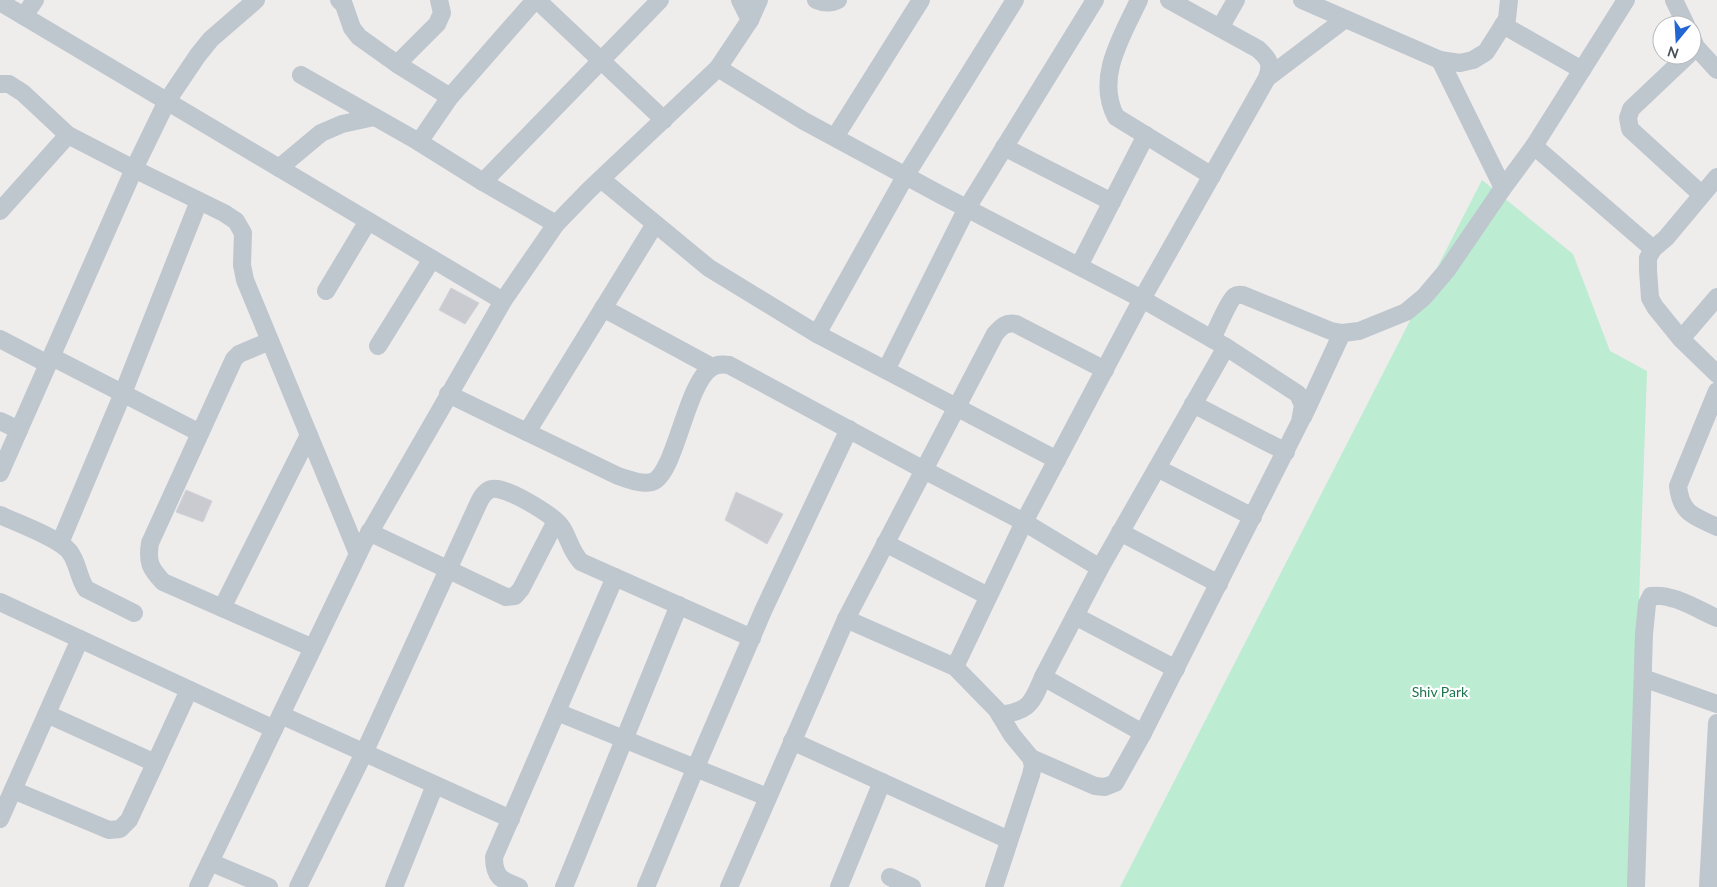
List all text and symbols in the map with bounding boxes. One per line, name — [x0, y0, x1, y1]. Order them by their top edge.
north arrow — [1652, 15, 1702, 65]
text: N — [1665, 43, 1681, 63]
park label: Shiv Park — [1412, 683, 1469, 700]

